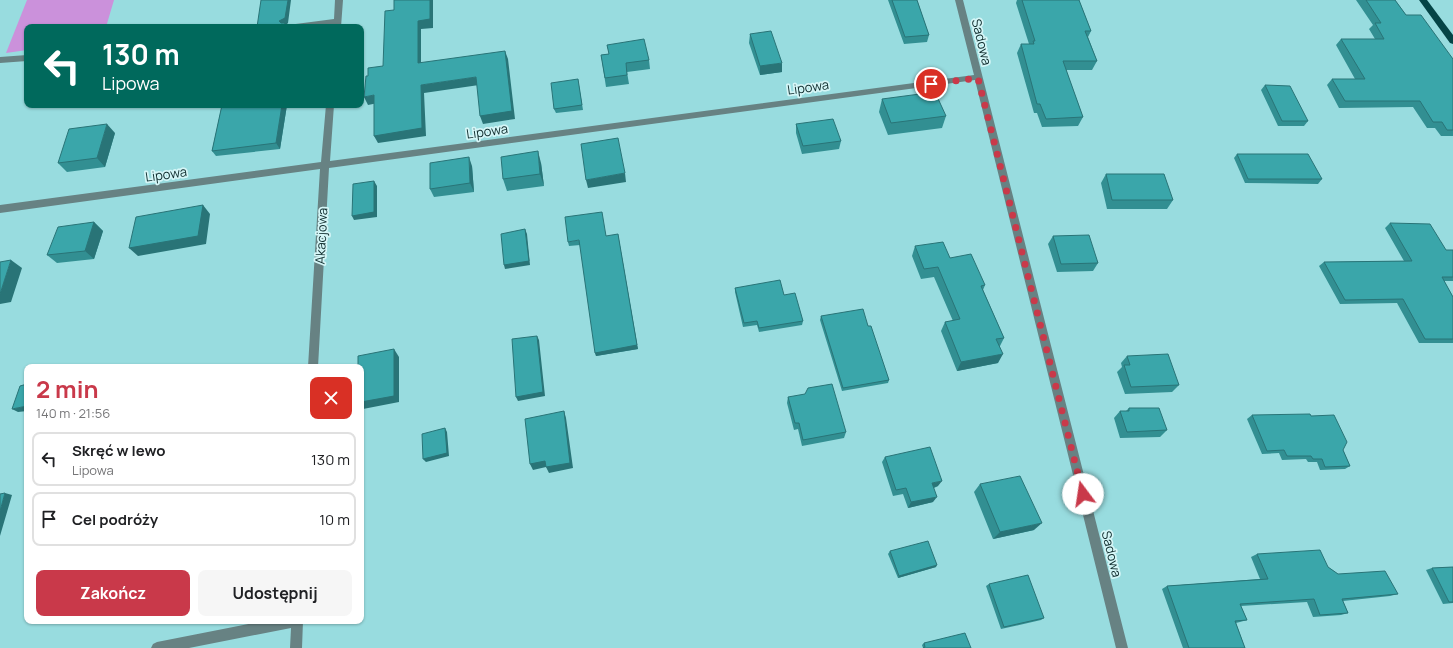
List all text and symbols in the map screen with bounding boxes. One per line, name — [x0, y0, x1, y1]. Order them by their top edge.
street label: Sadowa — [968, 17, 996, 67]
text: 130 m — [102, 35, 180, 73]
icon: left — [36, 40, 88, 92]
pin — [914, 67, 948, 101]
text: Lipowa — [102, 71, 160, 95]
icon: arrive — [920, 73, 942, 95]
street label: Lipowa — [786, 75, 830, 99]
street label: Lipowa — [465, 119, 509, 143]
street label: Lipowa — [144, 162, 188, 186]
street label: Akacjowa — [311, 207, 331, 265]
text: 2 min — [36, 372, 98, 405]
button: close — [310, 377, 352, 419]
text: 140 m · 21:56 — [36, 404, 110, 422]
text: Skręć w lewo — [72, 440, 166, 461]
icon: left — [38, 448, 60, 470]
text: 130 m — [311, 449, 350, 470]
text: Lipowa — [72, 461, 114, 479]
position arrow — [1062, 473, 1104, 515]
icon: arrive — [38, 508, 60, 530]
text: Cel podróży — [72, 509, 158, 530]
text: 10 m — [319, 509, 350, 530]
street label: Sadowa — [1098, 529, 1126, 579]
button: Zakończ — [36, 570, 190, 616]
button: Udostępnij — [198, 570, 352, 616]

